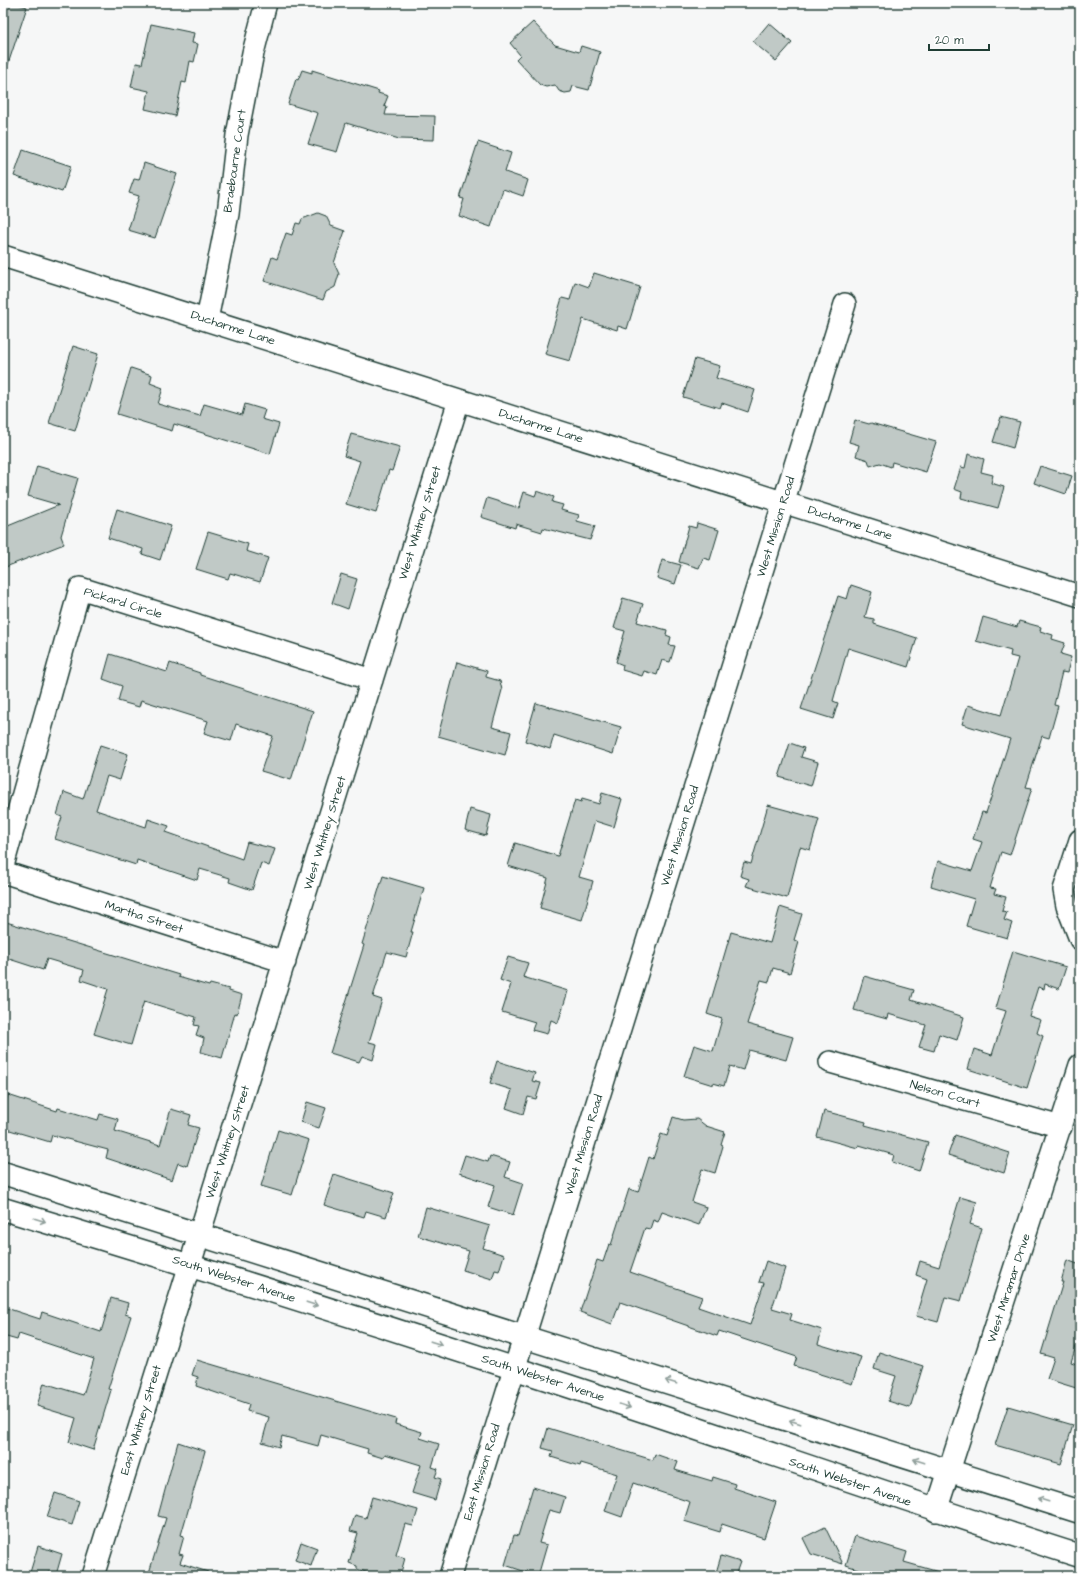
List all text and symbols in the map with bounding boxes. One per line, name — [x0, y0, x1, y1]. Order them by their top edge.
scale bar — [929, 26, 989, 52]
text: 20 m — [935, 32, 964, 49]
street label: Braebourne Court — [219, 108, 251, 214]
street label: Ducharme Lane — [189, 306, 278, 350]
street label: Ducharme Lane — [497, 404, 586, 448]
street label: West Whitney Street — [395, 464, 446, 582]
street label: West Mission Road — [753, 475, 799, 579]
street label: Ducharme Lane — [806, 501, 895, 545]
street label: Pickard Circle — [82, 583, 165, 623]
street label: West Whitney Street — [300, 774, 351, 892]
street label: West Mission Road — [657, 784, 703, 888]
street label: Martha Street — [103, 896, 185, 938]
street label: Nelson Court — [908, 1076, 982, 1112]
street label: West Whitney Street — [202, 1083, 255, 1201]
street label: West Mission Road — [561, 1093, 607, 1197]
one-way arrow — [34, 1217, 47, 1224]
street label: West Miramar Drive — [983, 1231, 1035, 1345]
street label: South Webster Avenue — [170, 1251, 298, 1307]
one-way arrow — [305, 1301, 318, 1308]
one-way arrow — [429, 1340, 442, 1347]
street label: South Webster Avenue — [479, 1350, 607, 1406]
street label: East Whitney Street — [116, 1363, 167, 1477]
one-way arrow — [665, 1378, 677, 1386]
one-way arrow — [619, 1403, 632, 1410]
one-way arrow — [788, 1418, 801, 1425]
street label: East Mission Road — [459, 1422, 505, 1522]
street label: South Webster Avenue — [787, 1453, 914, 1511]
one-way arrow — [912, 1457, 925, 1464]
one-way arrow — [1036, 1496, 1049, 1503]

